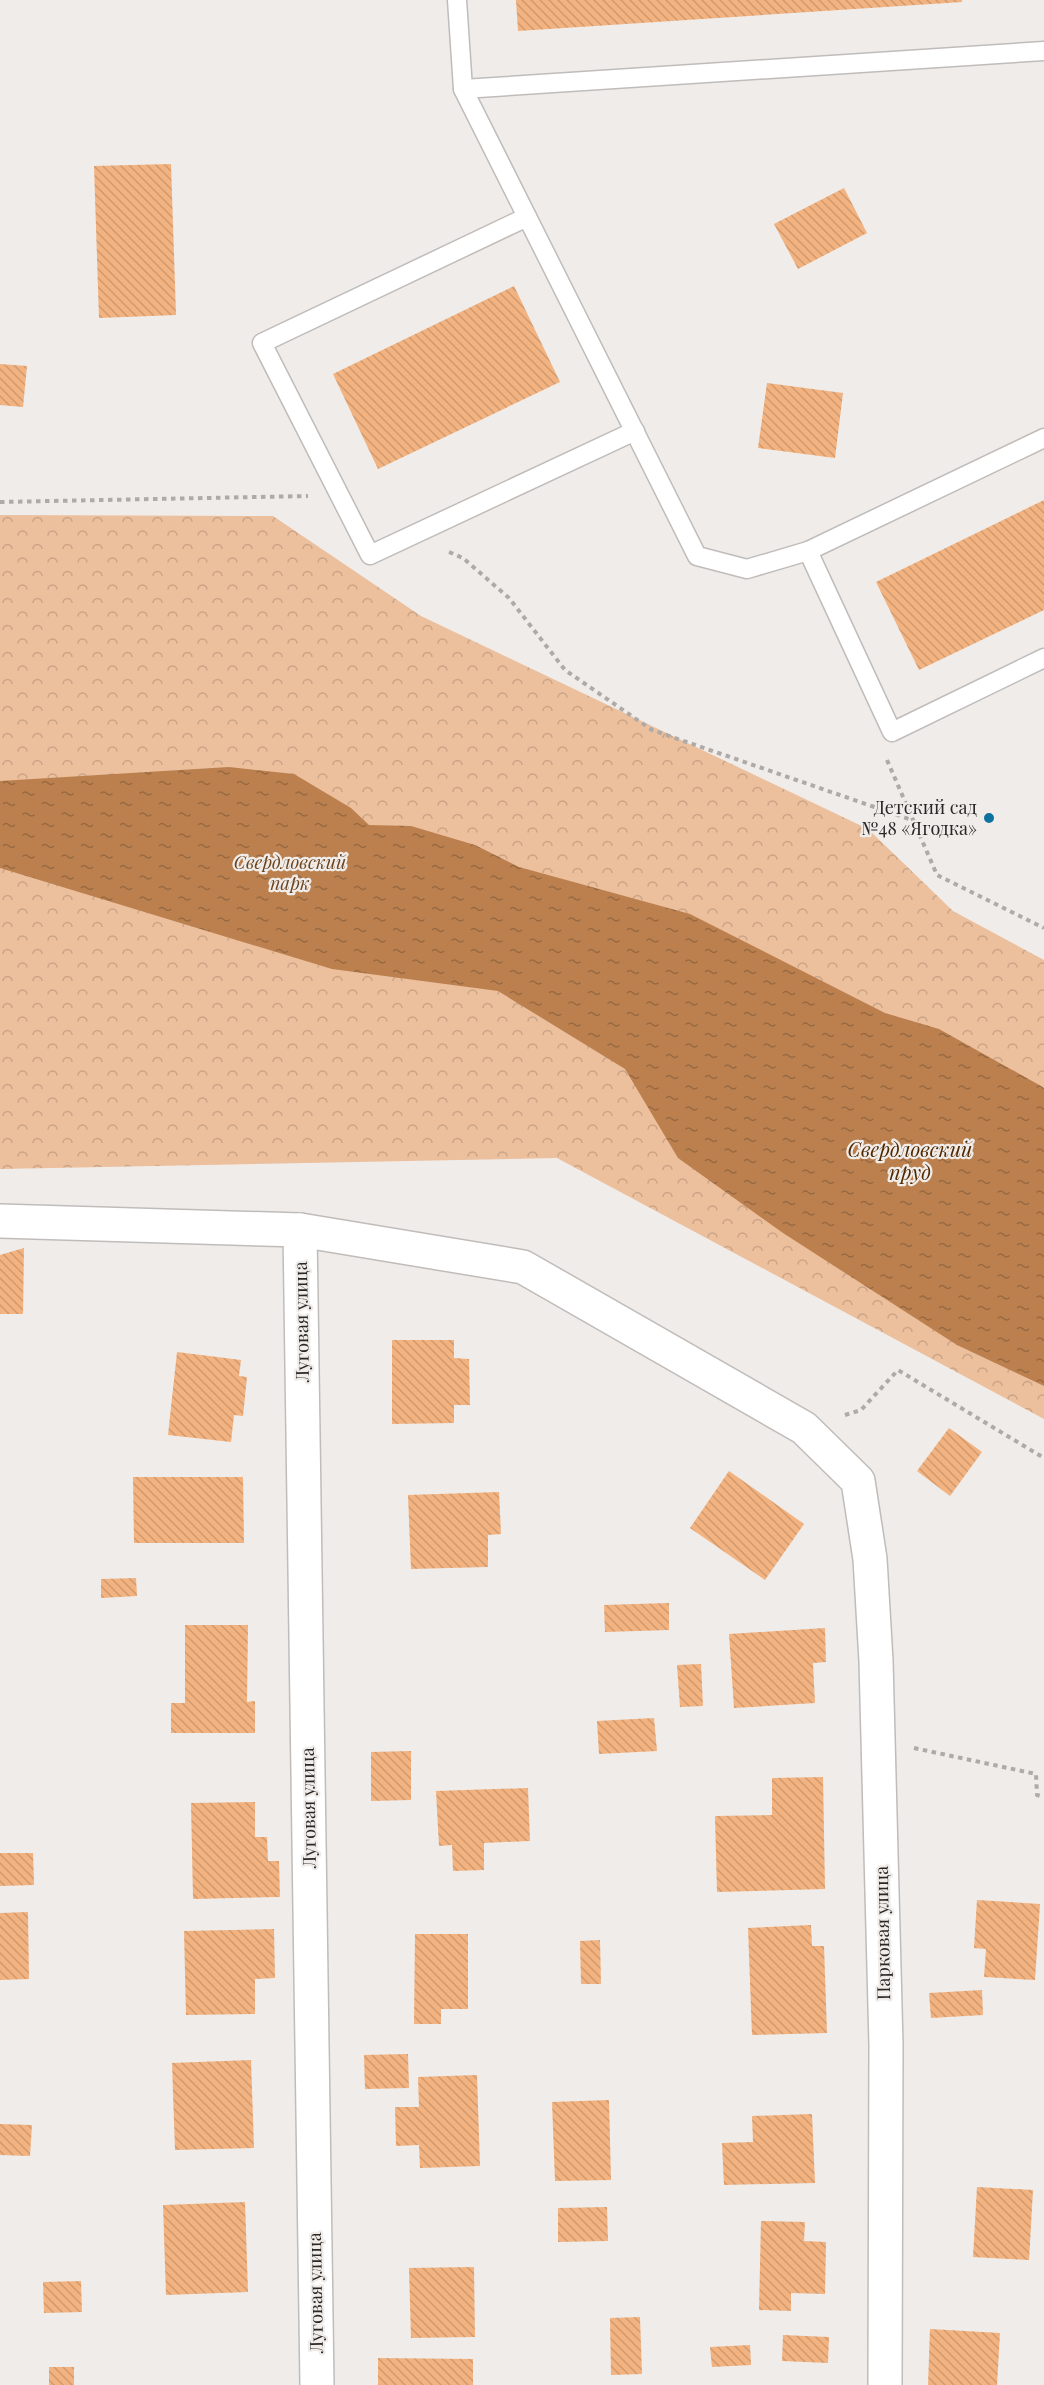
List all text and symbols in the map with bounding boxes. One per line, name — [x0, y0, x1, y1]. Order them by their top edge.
place label: Детский сад №48 «Ягодка» — [861, 795, 978, 840]
marker: Детский сад №48 «Ягодка» — [982, 811, 996, 825]
park label: Свердловский парк — [234, 850, 347, 895]
water label: Свердловский пруд — [848, 1135, 973, 1185]
street label: Луговая улица — [288, 1261, 314, 1384]
street label: Луговая улица — [295, 1747, 321, 1870]
street label: Парковая улица — [869, 1866, 895, 2000]
street label: Луговая улица — [302, 2232, 328, 2355]

